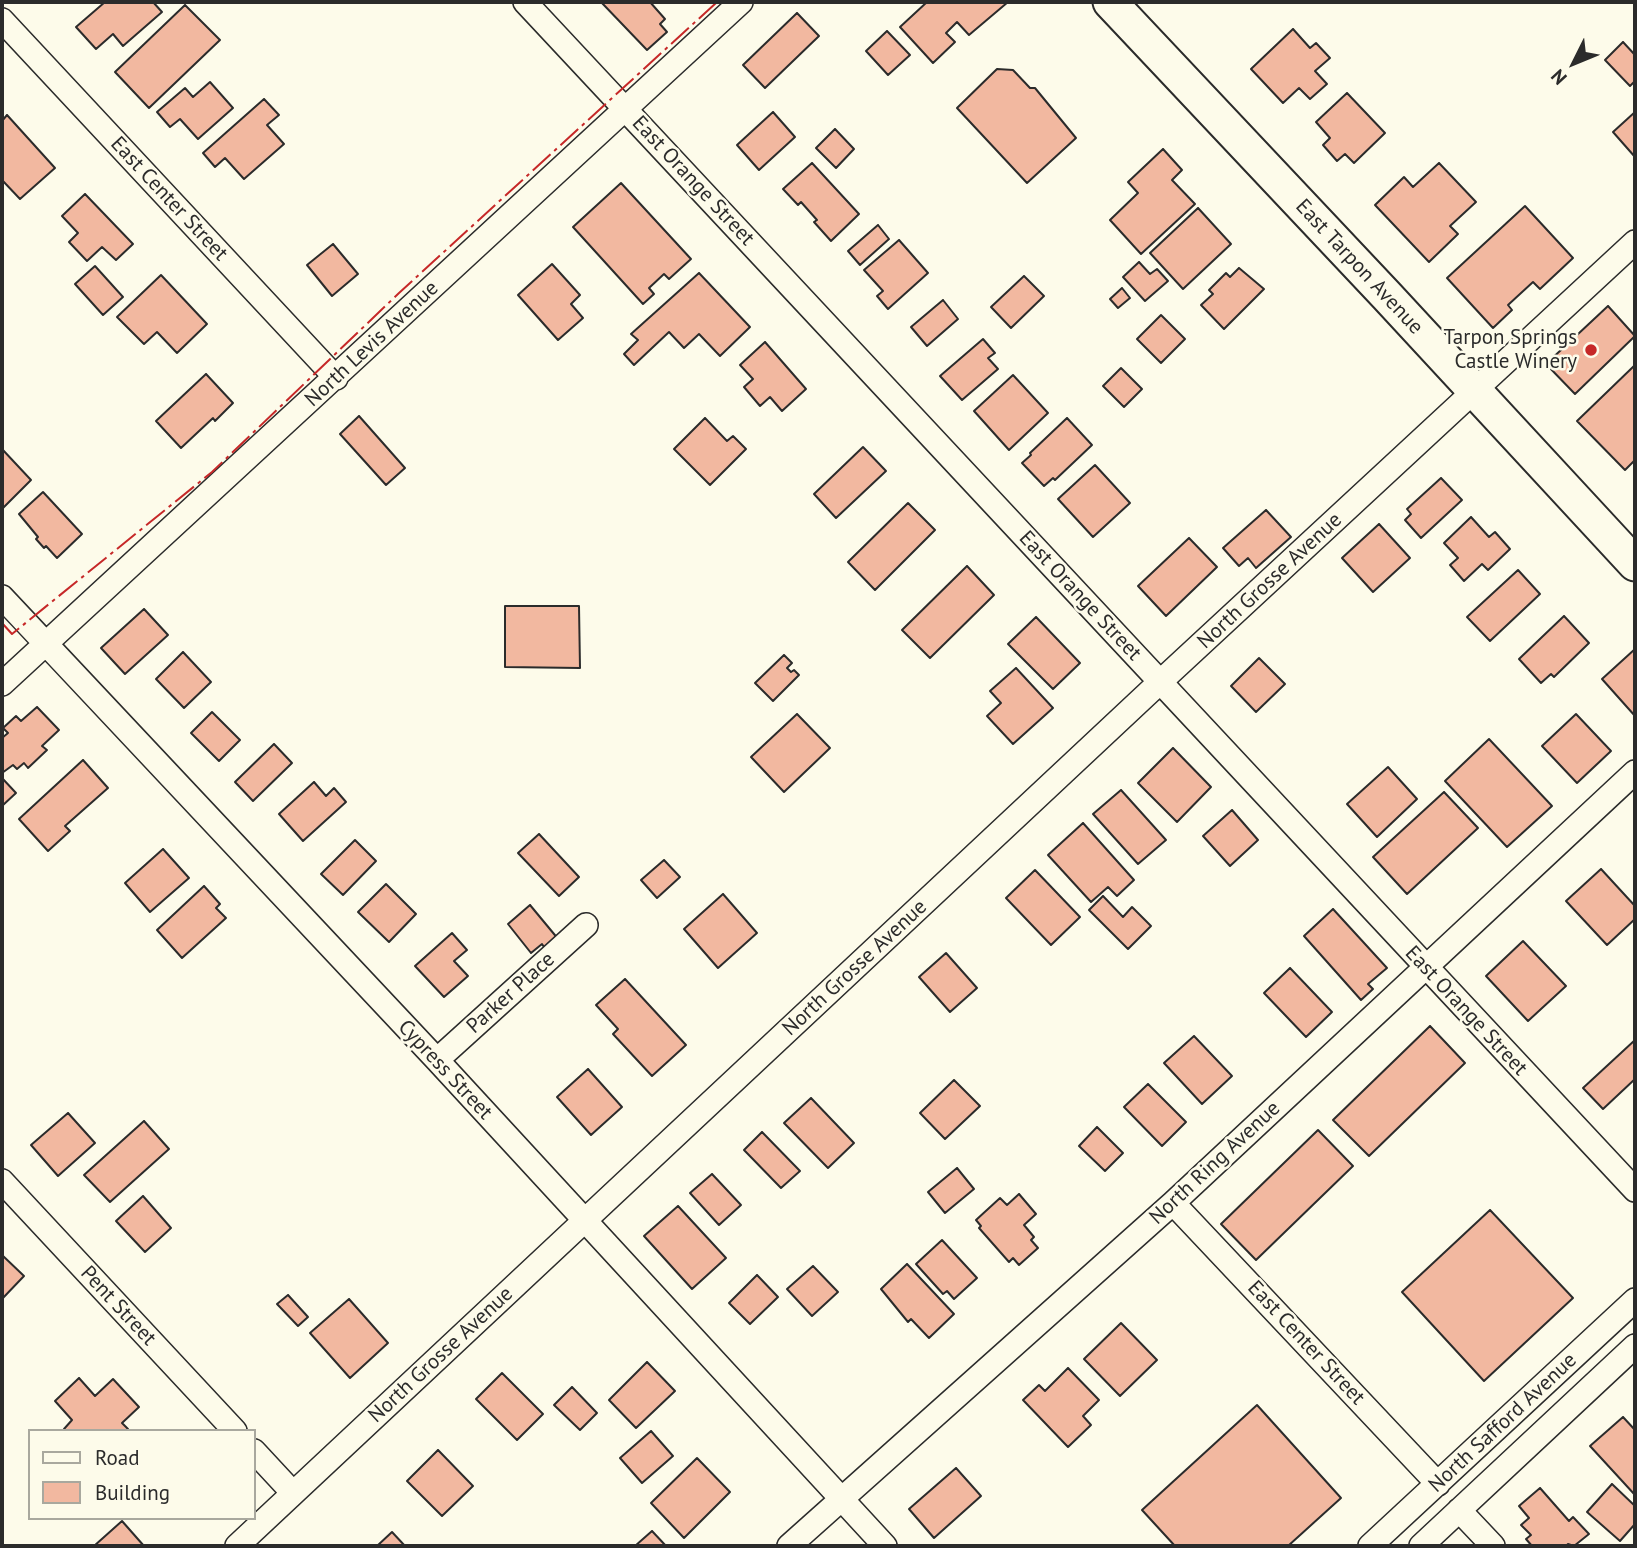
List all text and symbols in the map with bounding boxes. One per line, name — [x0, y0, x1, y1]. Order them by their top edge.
north arrow — [1539, 28, 1609, 98]
text: N — [1546, 65, 1572, 90]
street label: East Orange Street — [627, 111, 759, 251]
street label: East Center Street — [105, 132, 233, 266]
street label: East Tarpon Avenue — [1290, 194, 1428, 340]
street label: North Levis Avenue — [300, 276, 444, 412]
place label: Tarpon Springs Castle Winery — [1443, 325, 1577, 375]
marker: Tarpon Springs Castle Winery — [1583, 342, 1599, 358]
street label: North Grosse Avenue — [1193, 508, 1347, 654]
street label: East Orange Street — [1014, 526, 1146, 666]
street label: North Grosse Avenue — [778, 895, 932, 1041]
street label: East Orange Street — [1400, 941, 1532, 1081]
street label: Parker Place — [462, 947, 560, 1039]
street label: Cypress Street — [392, 1015, 498, 1125]
street label: North Ring Avenue — [1144, 1096, 1286, 1230]
street label: Pent Street — [75, 1261, 161, 1351]
street label: East Center Street — [1242, 1276, 1370, 1410]
street label: North Grosse Avenue — [364, 1282, 518, 1428]
street label: North Safford Avenue — [1424, 1348, 1582, 1498]
legend — [28, 1429, 256, 1520]
text: Road — [95, 1444, 139, 1471]
text: Building — [95, 1479, 170, 1506]

